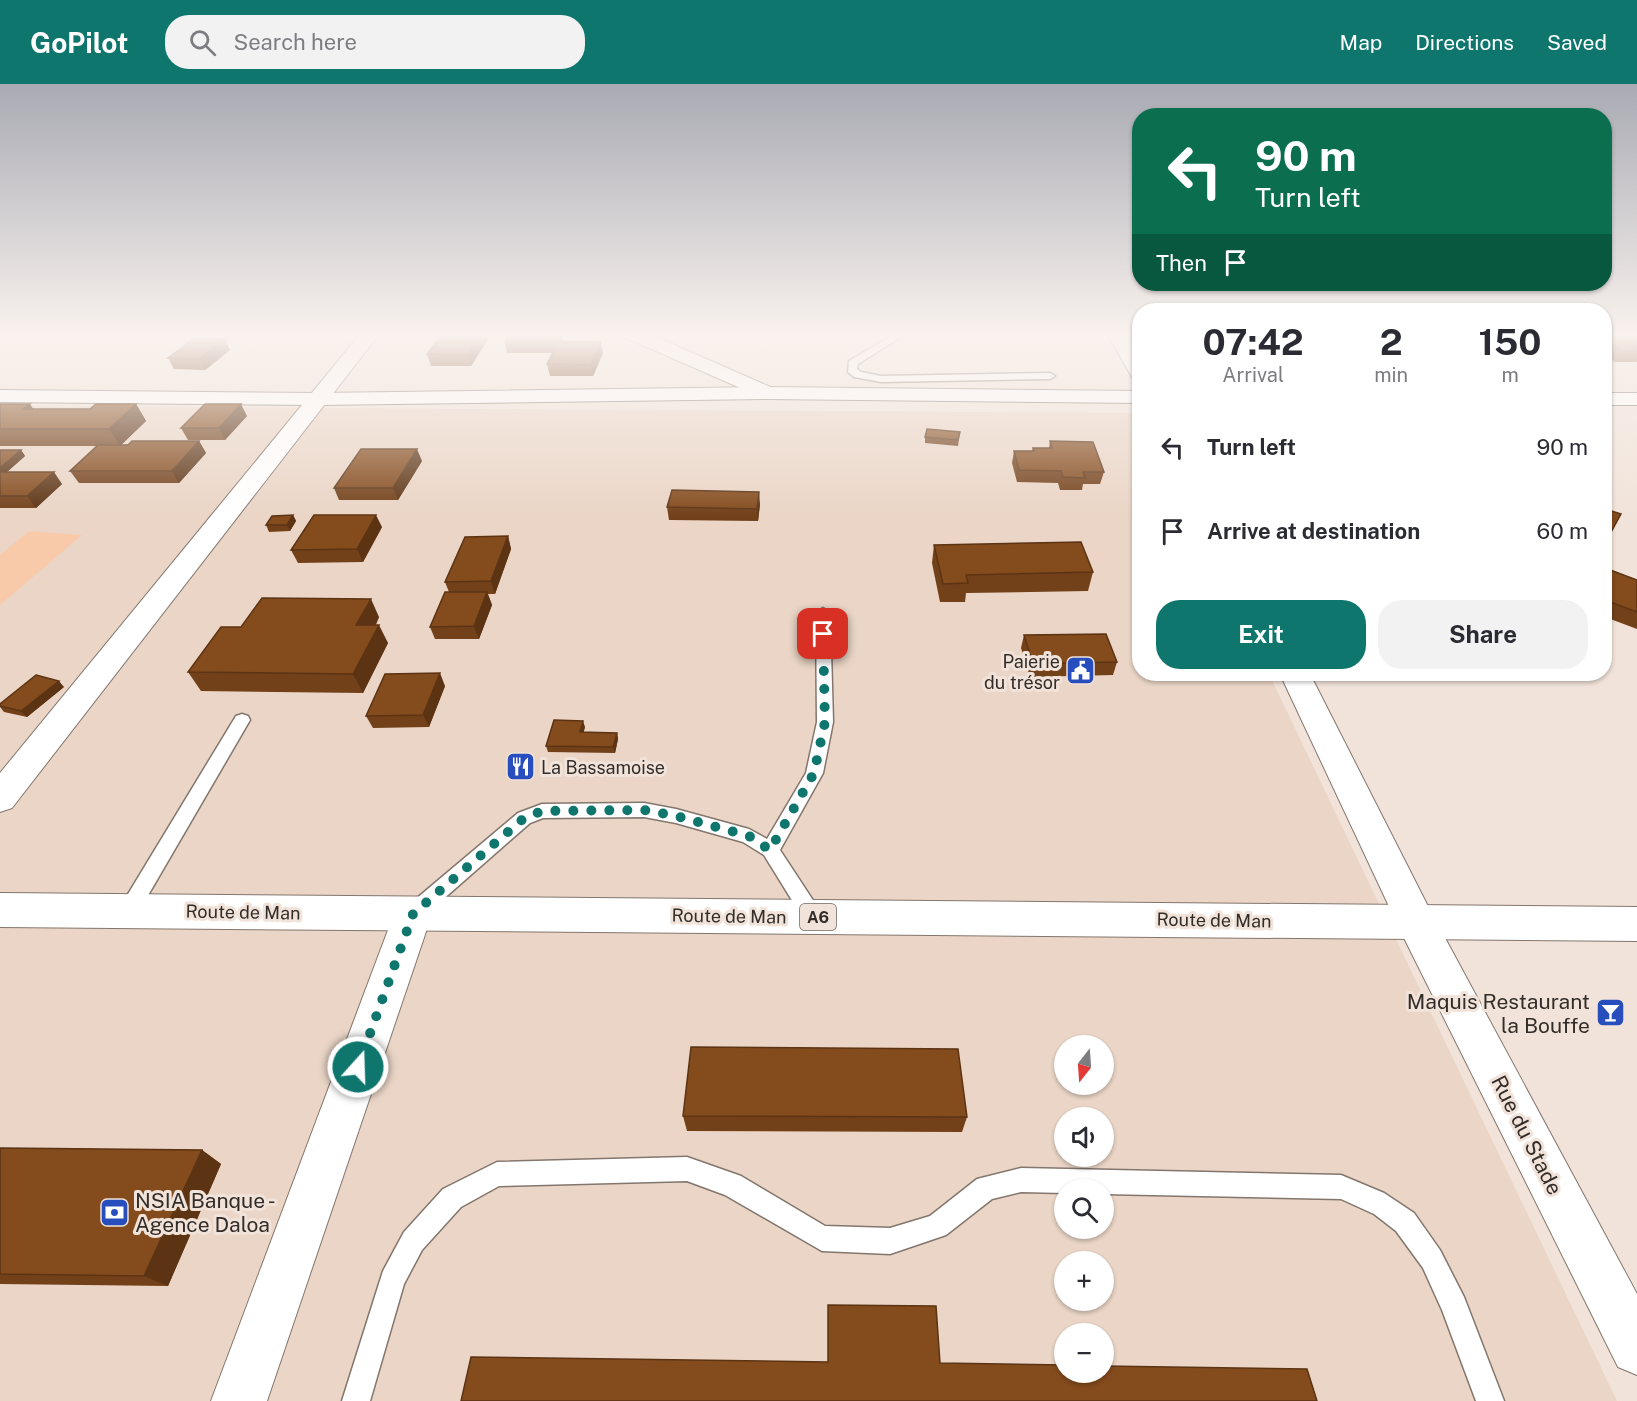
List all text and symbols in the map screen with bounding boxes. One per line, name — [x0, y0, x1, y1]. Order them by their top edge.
search box — [165, 15, 585, 69]
text: GoPilot — [30, 26, 129, 59]
icon: search — [186, 26, 219, 59]
text: Search here — [234, 29, 357, 55]
text: Map — [1340, 30, 1382, 55]
text: Directions — [1415, 30, 1514, 55]
text: Saved — [1547, 30, 1607, 55]
text: 90 m — [1255, 131, 1357, 180]
icon: left — [1156, 132, 1234, 210]
text: Turn left — [1255, 181, 1361, 213]
icon: arrive — [1219, 246, 1252, 279]
text: Then — [1156, 250, 1207, 276]
text: 07:42 — [1202, 321, 1304, 363]
text: 2 — [1380, 321, 1403, 363]
text: 150 — [1479, 321, 1542, 363]
text: Arrival — [1222, 363, 1284, 387]
text: min — [1374, 363, 1408, 387]
text: m — [1501, 363, 1519, 387]
icon: left — [1156, 431, 1189, 464]
text: Turn left — [1207, 434, 1296, 460]
text: 90 m — [1537, 434, 1588, 460]
icon: arrive — [1156, 515, 1189, 548]
text: Arrive at destination — [1207, 518, 1420, 544]
text: 60 m — [1537, 518, 1588, 544]
button: Exit — [1156, 600, 1366, 669]
button: Share — [1378, 600, 1588, 669]
pin — [797, 608, 848, 659]
icon: arrive — [806, 617, 839, 650]
place label: Paierie du trésor — [984, 651, 1060, 693]
public building icon: Paierie du trésor — [1065, 655, 1097, 687]
restaurant icon: La Bassamoise — [504, 751, 536, 783]
place label: La Bassamoise — [541, 757, 665, 778]
street label: Route de Man — [185, 900, 301, 924]
street label: Route de Man — [671, 904, 787, 928]
road number: A6 — [800, 904, 836, 930]
street label: Route de Man — [1156, 908, 1272, 932]
place label: Maquis Restaurant la Bouffe — [1407, 989, 1590, 1038]
bar icon: Maquis Restaurant la Bouffe — [1595, 997, 1627, 1029]
position arrow — [326, 1035, 390, 1099]
north arrow — [1054, 1035, 1114, 1095]
map controls — [1054, 1035, 1114, 1383]
street label: Rue du Stade — [1486, 1071, 1568, 1199]
button: sound — [1054, 1107, 1114, 1167]
button: search — [1054, 1179, 1114, 1239]
place label: NSIA Banque - Agence Daloa — [135, 1188, 276, 1237]
bank icon: NSIA Banque - Agence Daloa — [98, 1196, 130, 1228]
button: + — [1054, 1251, 1114, 1311]
button: − — [1054, 1323, 1114, 1383]

